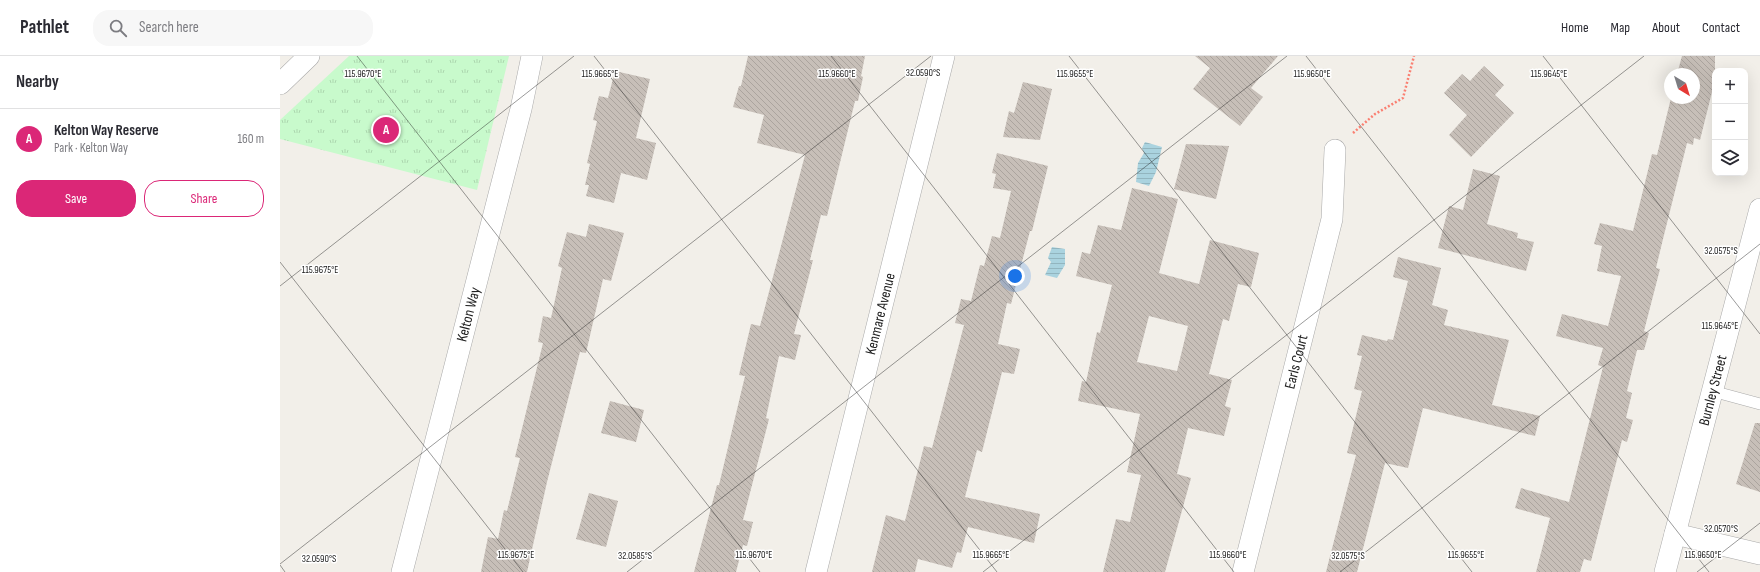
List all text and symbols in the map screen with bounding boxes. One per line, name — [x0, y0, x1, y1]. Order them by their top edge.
search box — [93, 10, 373, 46]
text: Pathlet — [20, 16, 69, 39]
icon: search — [107, 17, 129, 39]
text: Search here — [139, 18, 199, 37]
text: Home — [1561, 19, 1589, 36]
text: Map — [1611, 19, 1630, 36]
text: About — [1652, 19, 1680, 36]
text: Contact — [1702, 19, 1740, 36]
text: 32.0590°S — [906, 67, 940, 79]
text: 115.9670°E — [345, 68, 382, 80]
text: 115.9665°E — [582, 68, 618, 80]
text: 115.9660°E — [818, 68, 856, 80]
text: 115.9655°E — [1057, 68, 1093, 80]
text: 115.9650°E — [1293, 68, 1331, 80]
text: 115.9645°E — [1531, 68, 1567, 80]
north arrow — [1664, 68, 1700, 104]
map controls — [1712, 68, 1748, 176]
button: + — [1712, 68, 1748, 104]
text: Nearby — [16, 72, 59, 92]
button: − — [1712, 104, 1748, 140]
pin: A — [373, 115, 399, 145]
text: Kelton Way Reserve — [54, 121, 159, 140]
text: A — [26, 131, 32, 147]
text: 160 m — [238, 131, 264, 147]
text: Park · Kelton Way — [54, 140, 128, 156]
button: layers — [1712, 140, 1748, 176]
button: Save — [16, 180, 136, 217]
button: Share — [144, 180, 264, 217]
text: 32.0575°S — [1704, 245, 1738, 257]
text: 115.9675°E — [302, 264, 338, 276]
your location — [1005, 266, 1025, 286]
street label: Kenmare Avenue — [861, 271, 899, 357]
street label: Kelton Way — [452, 285, 484, 344]
text: 115.9645°E — [1702, 320, 1738, 332]
street label: Earls Court — [1280, 332, 1312, 391]
street label: Burnley Street — [1694, 352, 1731, 428]
text: 32.0570°S — [1704, 523, 1738, 535]
text: 115.9675°E — [498, 549, 534, 561]
text: 115.9670°E — [736, 549, 773, 561]
text: 115.9665°E — [973, 549, 1009, 561]
text: 115.9660°E — [1209, 549, 1247, 561]
text: 115.9655°E — [1448, 549, 1484, 561]
text: 115.9650°E — [1684, 549, 1722, 561]
text: 32.0585°S — [618, 550, 652, 562]
text: 32.0575°S — [1331, 550, 1365, 562]
text: 32.0590°S — [302, 553, 336, 565]

